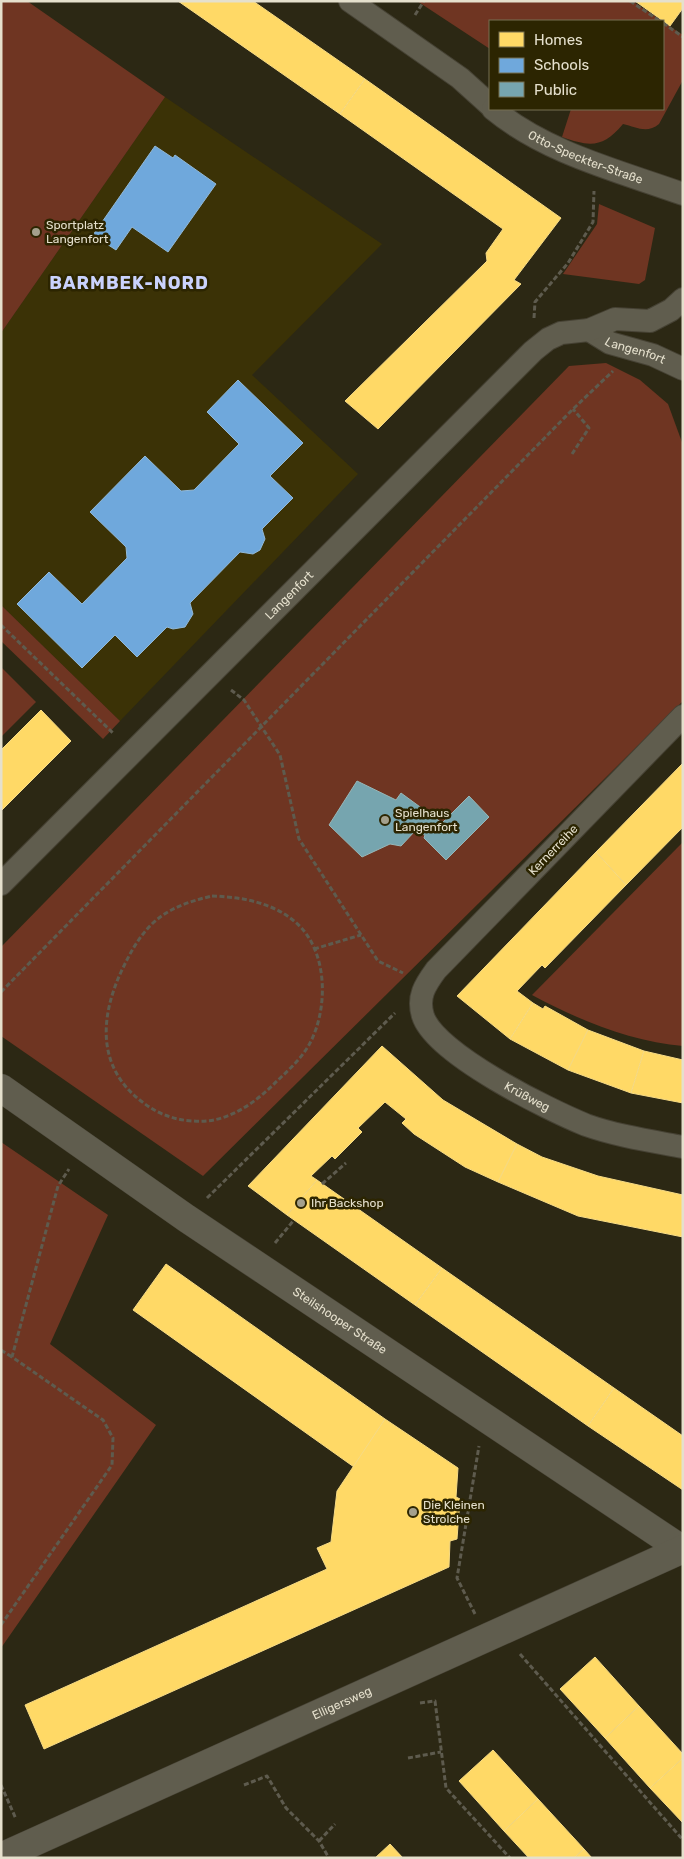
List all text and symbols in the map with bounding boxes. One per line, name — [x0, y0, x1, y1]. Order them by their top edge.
legend — [489, 20, 664, 110]
text: Homes — [534, 31, 583, 49]
text: Schools — [534, 56, 590, 74]
text: Public — [534, 81, 577, 99]
street label: Otto-Speckter-Straße — [526, 128, 645, 187]
place label: Sportplatz Langenfort — [46, 218, 109, 246]
marker: Sportplatz Langenfort — [30, 226, 42, 238]
district label: BARMBEK-NORD — [49, 272, 209, 294]
street label: Langenfort — [602, 334, 668, 367]
street label: Langenfort — [262, 568, 316, 622]
place label: Spielhaus Langenfort — [395, 806, 458, 834]
marker: Spielhaus Langenfort — [379, 814, 391, 826]
street label: Kernerreihe — [525, 822, 581, 878]
street label: Krüßweg — [502, 1079, 552, 1114]
place label: Ihr Backshop — [311, 1196, 384, 1210]
marker: Ihr Backshop — [295, 1197, 307, 1209]
street label: Steilshooper Straße — [290, 1284, 390, 1357]
place label: Die Kleinen Strolche — [423, 1498, 485, 1526]
marker: Die Kleinen Strolche — [407, 1506, 419, 1518]
street label: Elligersweg — [310, 1684, 374, 1723]

